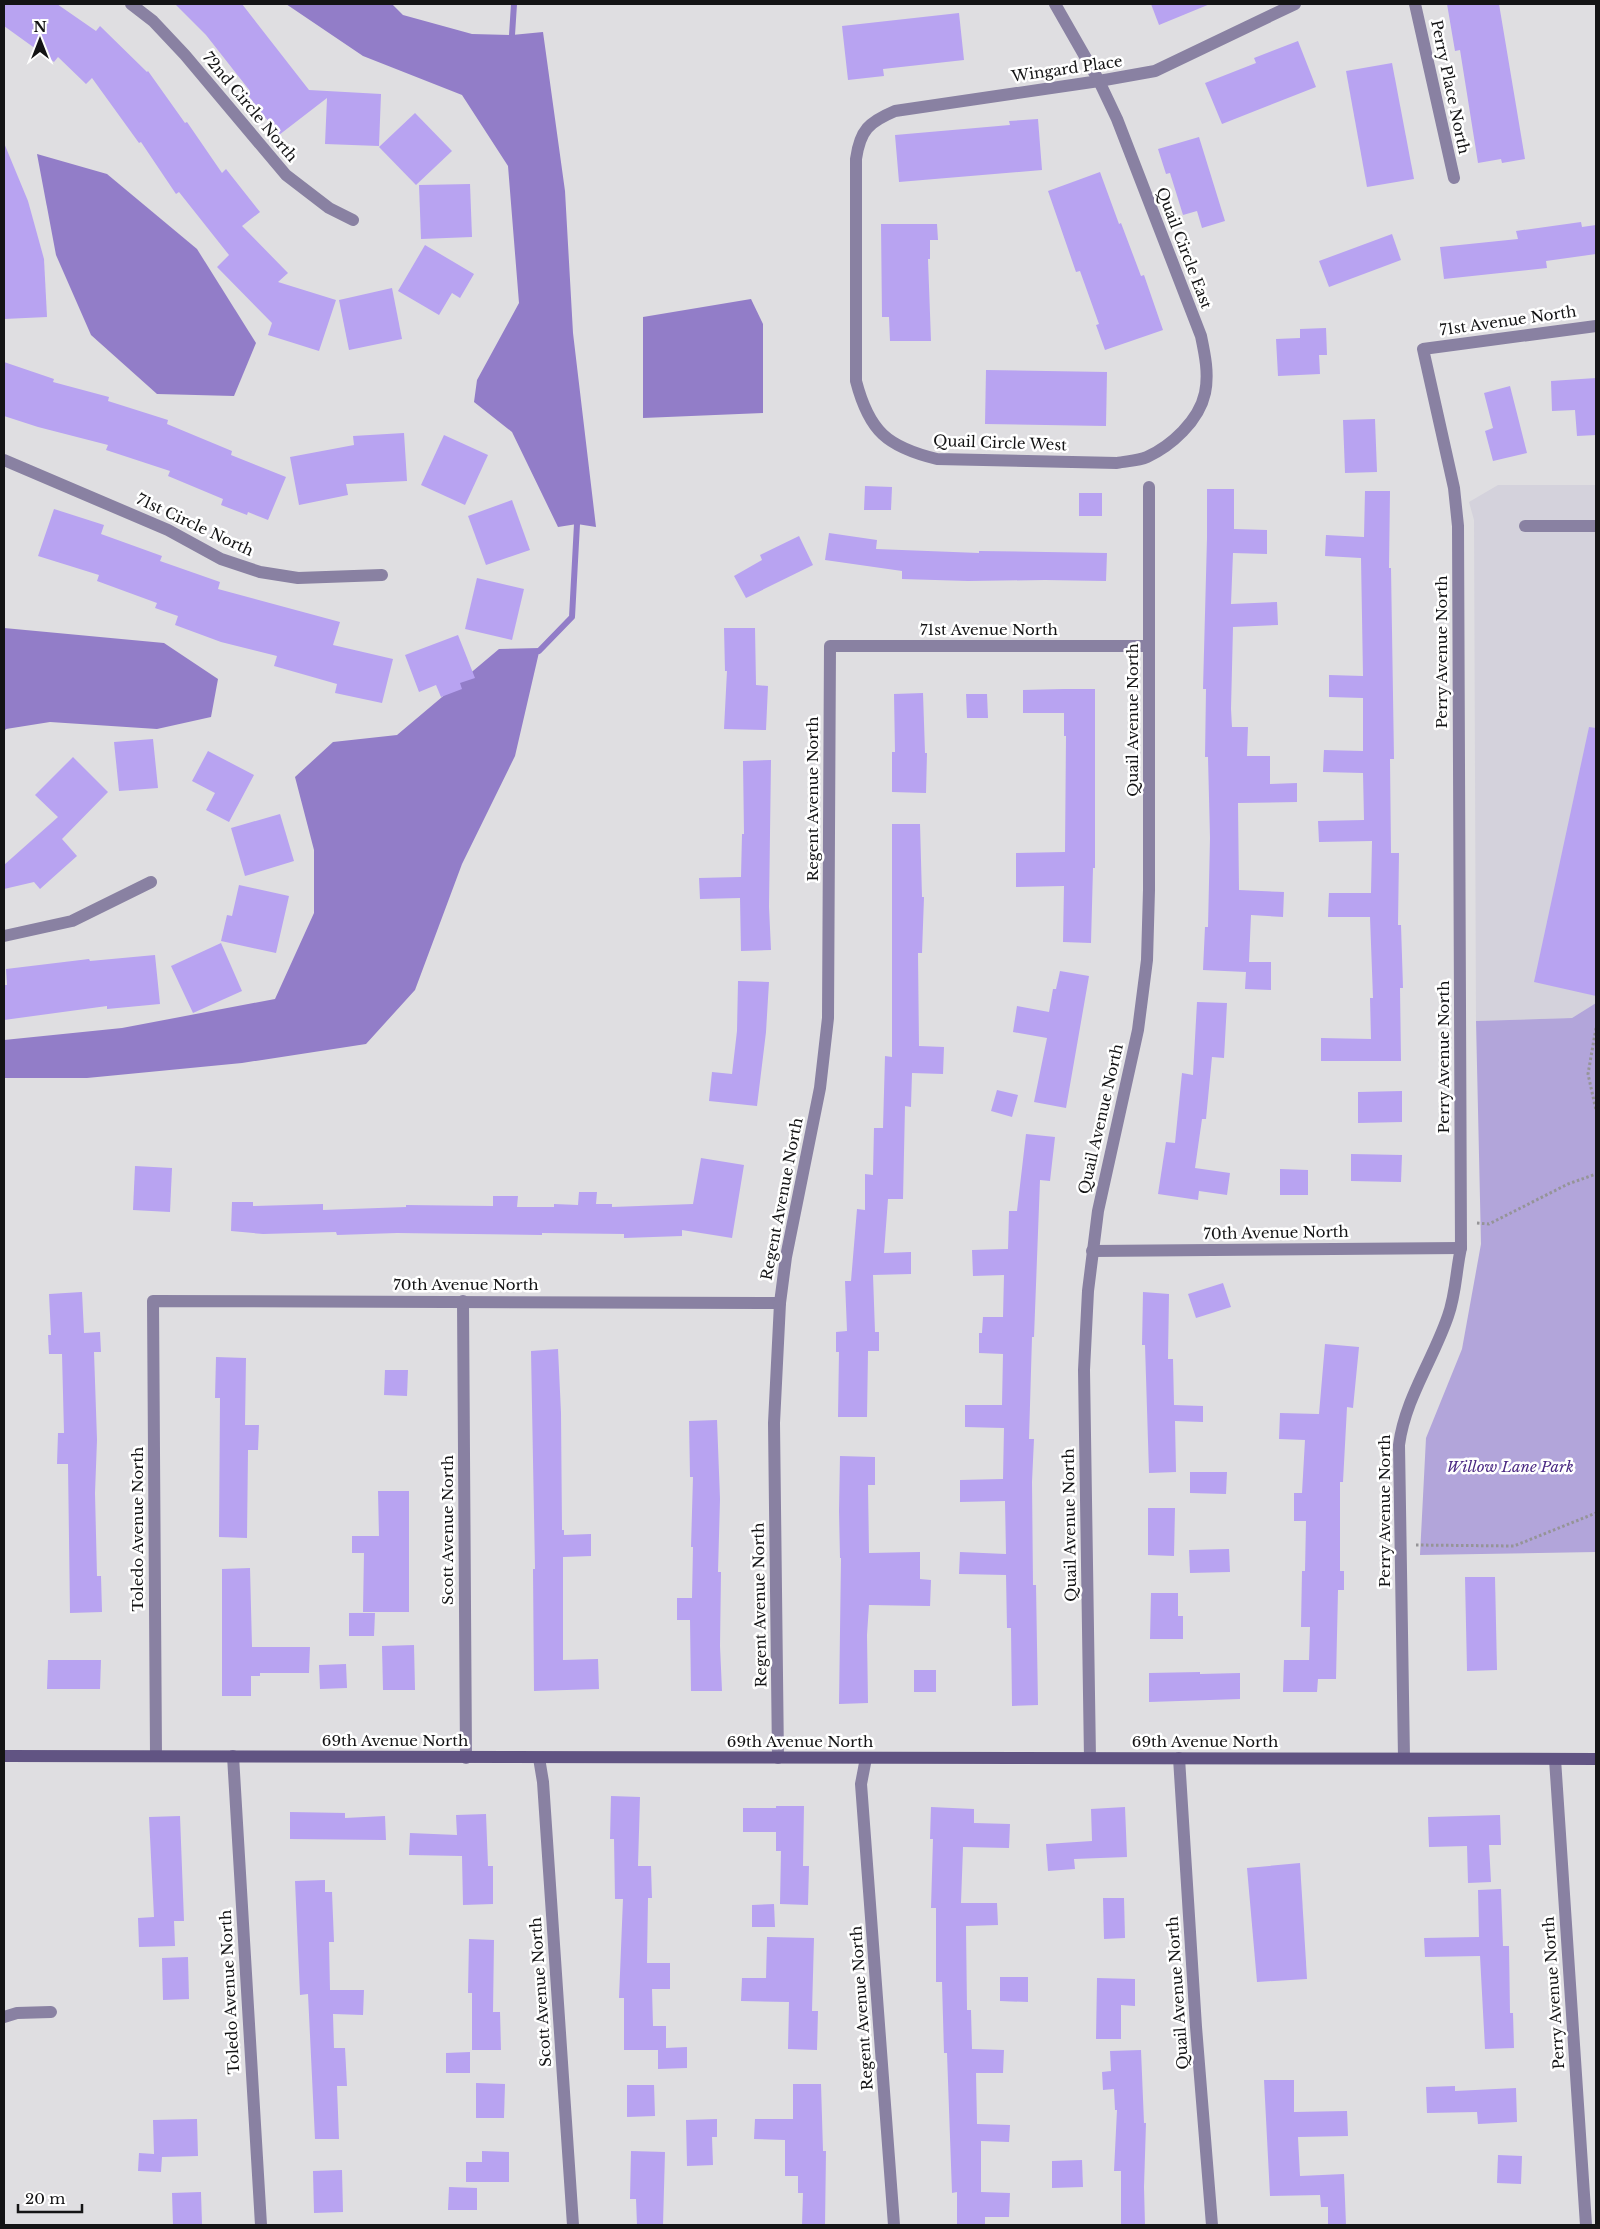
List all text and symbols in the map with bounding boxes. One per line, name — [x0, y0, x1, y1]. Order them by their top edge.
north arrow — [15, 15, 65, 65]
text: N — [33, 18, 47, 36]
street label: Perry Place North — [1427, 18, 1474, 156]
street label: 72nd Circle North — [199, 48, 302, 165]
street label: Wingard Place — [1009, 51, 1124, 86]
street label: Quail Circle East — [1153, 184, 1216, 312]
street label: 71st Avenue North — [1438, 302, 1578, 340]
street label: Quail Circle West — [933, 431, 1068, 454]
street label: 71st Circle North — [134, 489, 257, 560]
street label: Perry Avenue North — [1432, 575, 1451, 729]
street label: 71st Avenue North — [920, 620, 1058, 639]
street label: Quail Avenue North — [1123, 643, 1142, 797]
street label: Regent Avenue North — [803, 717, 822, 881]
street label: Perry Avenue North — [1434, 980, 1453, 1134]
street label: Quail Avenue North — [1074, 1042, 1127, 1196]
street label: Regent Avenue North — [756, 1116, 807, 1282]
street label: 70th Avenue North — [1203, 1222, 1349, 1243]
street label: 70th Avenue North — [393, 1275, 539, 1294]
street label: Perry Avenue North — [1375, 1434, 1394, 1588]
street label: Toledo Avenue North — [128, 1447, 147, 1611]
street label: Quail Avenue North — [1059, 1448, 1080, 1602]
street label: Scott Avenue North — [438, 1455, 457, 1605]
park label: Willow Lane Park — [1446, 1457, 1574, 1476]
street label: Regent Avenue North — [749, 1522, 770, 1688]
street label: 69th Avenue North — [322, 1731, 468, 1750]
street label: 69th Avenue North — [727, 1732, 873, 1751]
street label: 69th Avenue North — [1132, 1732, 1278, 1751]
street label: Toledo Avenue North — [216, 1909, 243, 2075]
street label: Quail Avenue North — [1163, 1916, 1192, 2070]
street label: Perry Avenue North — [1539, 1916, 1568, 2070]
street label: Scott Avenue North — [526, 1917, 555, 2068]
street label: Regent Avenue North — [846, 1925, 877, 2091]
scale bar — [18, 2182, 81, 2214]
text: 20 m — [25, 2189, 65, 2208]

